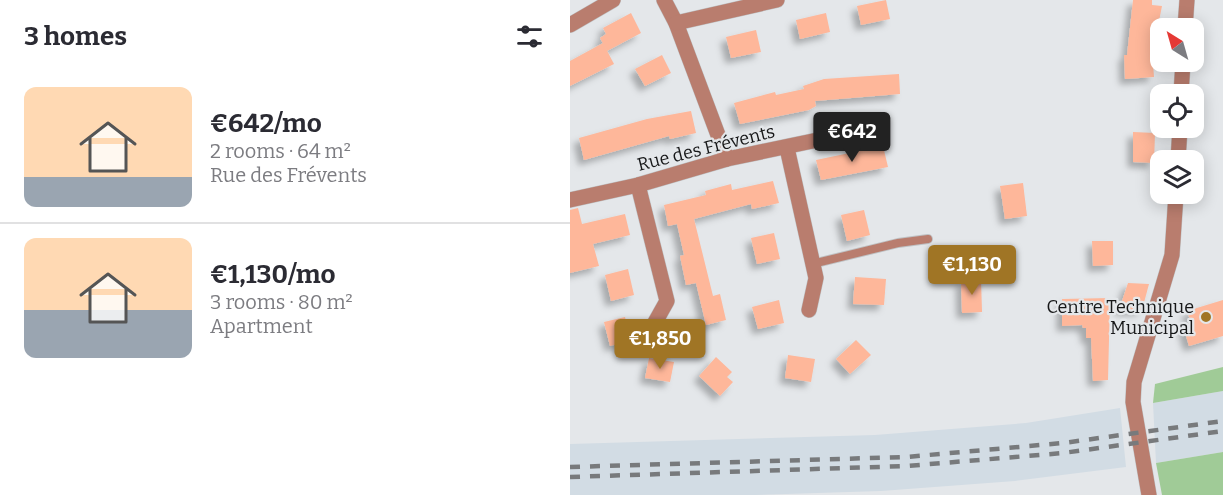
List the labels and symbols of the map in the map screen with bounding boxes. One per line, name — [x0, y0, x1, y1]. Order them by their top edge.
north arrow — [1150, 18, 1204, 72]
pin: €642 — [816, 112, 888, 163]
street label: Rue des Frévents — [635, 120, 777, 176]
pin: €1,130 — [923, 245, 1021, 296]
place label: Centre Technique Municipal — [1046, 296, 1194, 339]
marker: Centre Technique Municipal — [1199, 310, 1213, 324]
pin: €1,850 — [611, 319, 709, 370]

